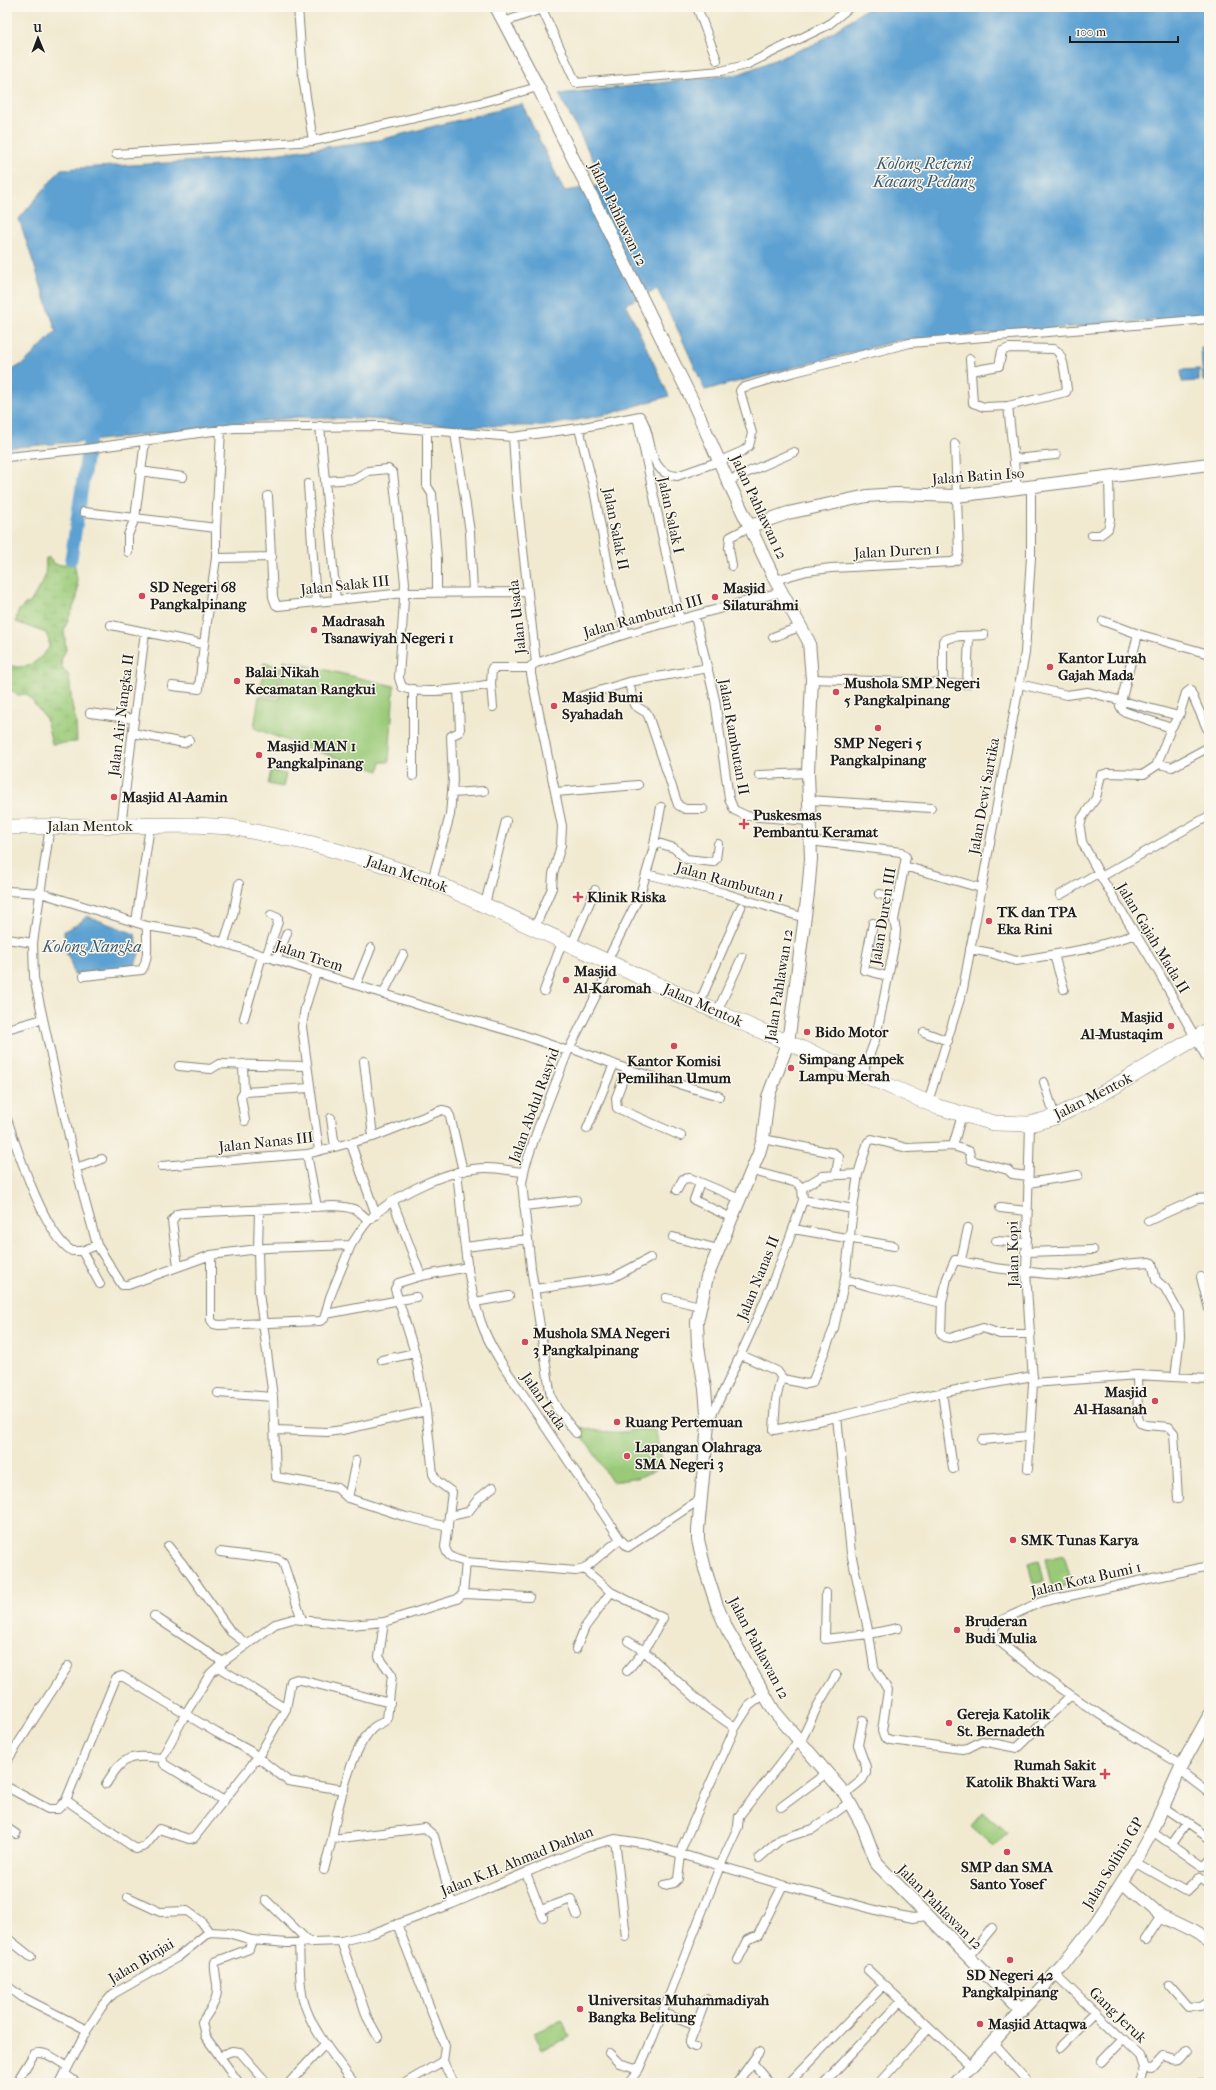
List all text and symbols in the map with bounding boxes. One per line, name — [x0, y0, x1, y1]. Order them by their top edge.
north arrow — [18, 18, 58, 58]
scale bar — [1070, 18, 1178, 44]
text: U — [32, 22, 43, 35]
text: 100 m — [1076, 25, 1106, 39]
water label: Kolong Retensi Kacang Pedang — [872, 154, 975, 191]
street label: Jalan Pahlawan 12 — [585, 158, 651, 269]
street label: Jalan Pahlawan 12 — [726, 451, 791, 562]
street label: Jalan Batin Iso — [930, 464, 1025, 488]
street label: Jalan Salak I — [654, 474, 688, 555]
street label: Jalan Salak II — [599, 485, 633, 572]
street label: Jalan Duren 1 — [852, 540, 941, 562]
street label: Jalan Salak III — [299, 571, 391, 599]
place label: SD Negeri 68 Pangkalpinang — [150, 578, 247, 613]
street label: Jalan Usada — [504, 578, 530, 656]
place label: Masjid Silaturahmi — [722, 579, 799, 614]
street label: Jalan Rambutan III — [580, 590, 705, 642]
marker: SD Negeri 68 Pangkalpinang — [137, 591, 147, 601]
marker: Masjid Silaturahmi — [710, 592, 720, 602]
place label: Madrasah Tsanawiyah Negeri 1 — [321, 612, 454, 647]
marker: Madrasah Tsanawiyah Negeri 1 — [309, 625, 319, 635]
place label: Kantor Lurah Gajah Mada — [1058, 649, 1147, 684]
street label: Jalan Air Nangka II — [104, 653, 137, 778]
marker: Kantor Lurah Gajah Mada — [1045, 662, 1055, 672]
place label: Balai Nikah Kecamatan Rangkui — [245, 663, 376, 698]
place label: Mushola SMP Negeri 5 Pangkalpinang — [843, 674, 981, 709]
marker: Balai Nikah Kecamatan Rangkui — [232, 676, 242, 686]
street label: Jalan Rambutan II — [715, 676, 753, 797]
marker: Mushola SMP Negeri 5 Pangkalpinang — [831, 687, 841, 697]
place label: Masjid Bumi Syahadah — [561, 688, 643, 723]
marker: Masjid Bumi Syahadah — [549, 701, 559, 711]
marker: SMP Negeri 5 Pangkalpinang — [873, 723, 883, 733]
place label: SMP Negeri 5 Pangkalpinang — [830, 734, 927, 769]
street label: Jalan Dewi Sartika — [965, 735, 1003, 857]
place label: Masjid MAN 1 Pangkalpinang — [266, 737, 364, 772]
marker: Masjid MAN 1 Pangkalpinang — [254, 750, 264, 760]
place label: Masjid Al-Aamin — [121, 788, 228, 806]
marker: Masjid Al-Aamin — [109, 792, 119, 802]
place label: Puskesmas Pembantu Keramat — [753, 806, 879, 841]
street label: Jalan Mentok — [46, 817, 133, 835]
marker: Puskesmas Pembantu Keramat — [738, 818, 750, 830]
street label: Jalan Mentok — [363, 851, 451, 897]
street label: Jalan Rambutan 1 — [673, 858, 786, 906]
street label: Jalan Duren III — [866, 866, 900, 967]
street label: Jalan Gajah Mada II — [1112, 879, 1193, 997]
place label: Klinik Riska — [587, 888, 667, 906]
marker: Klinik Riska — [572, 891, 584, 903]
place label: TK dan TPA Eka Rini — [996, 903, 1078, 938]
marker: TK dan TPA Eka Rini — [984, 916, 994, 926]
street label: Jalan Pahlawan 12 — [761, 927, 797, 1043]
street label: Jalan Trem — [272, 936, 346, 976]
water label: Kolong Nangka — [41, 937, 142, 956]
place label: Masjid Al-Karomah — [573, 962, 652, 997]
marker: Masjid Al-Karomah — [561, 975, 571, 985]
street label: Jalan Mentok — [659, 979, 746, 1031]
place label: Masjid Al-Mustaqim — [1080, 1008, 1164, 1043]
marker: Masjid Al-Mustaqim — [1166, 1021, 1176, 1031]
place label: Bido Motor — [815, 1023, 889, 1041]
marker: Bido Motor — [802, 1027, 812, 1037]
marker: Kantor Komisi Pemilihan Umum — [669, 1041, 679, 1051]
street label: Jalan Abdul Rasyid — [505, 1044, 563, 1166]
place label: Simpang Ampek Lampu Merah — [799, 1050, 905, 1085]
place label: Kantor Komisi Pemilihan Umum — [617, 1052, 731, 1087]
marker: Simpang Ampek Lampu Merah — [786, 1063, 796, 1073]
street label: Jalan Mentok — [1050, 1068, 1135, 1124]
street label: Jalan Nanas III — [217, 1128, 314, 1156]
street label: Jalan Kopi — [1003, 1220, 1023, 1288]
street label: Jalan Nanas II — [733, 1233, 783, 1324]
place label: Mushola SMA Negeri 3 Pangkalpinang — [532, 1324, 670, 1359]
marker: Mushola SMA Negeri 3 Pangkalpinang — [520, 1337, 530, 1347]
street label: Jalan Lada — [517, 1368, 571, 1434]
place label: Masjid Al-Hasanah — [1073, 1383, 1148, 1418]
marker: Masjid Al-Hasanah — [1150, 1396, 1160, 1406]
place label: Ruang Pertemuan — [625, 1413, 743, 1431]
marker: Ruang Pertemuan — [612, 1417, 622, 1427]
place label: Lapangan Olahraga SMA Negeri 3 — [635, 1438, 762, 1473]
marker: Lapangan Olahraga SMA Negeri 3 — [622, 1451, 632, 1461]
place label: SMK Tunas Karya — [1021, 1531, 1139, 1549]
marker: SMK Tunas Karya — [1008, 1535, 1018, 1545]
street label: Jalan Kota Bumi 1 — [1028, 1558, 1143, 1601]
street label: Jalan Pahlawan 12 — [724, 1593, 794, 1702]
place label: Bruderan Budi Mulia — [965, 1612, 1038, 1647]
marker: Bruderan Budi Mulia — [952, 1625, 962, 1635]
place label: Gereja Katolik St. Bernadeth — [957, 1705, 1051, 1740]
marker: Gereja Katolik St. Bernadeth — [944, 1718, 954, 1728]
place label: Rumah Sakit Katolik Bhakti Wara — [966, 1756, 1097, 1791]
marker: Rumah Sakit Katolik Bhakti Wara — [1099, 1768, 1111, 1780]
street label: Jalan Solihin GP — [1078, 1814, 1147, 1913]
street label: Jalan K.H. Ahmad Dahlan — [437, 1822, 596, 1900]
marker: SMP dan SMA Santo Yosef — [1002, 1847, 1012, 1857]
place label: SMP dan SMA Santo Yosef — [961, 1858, 1054, 1893]
street label: Jalan Pahlawan 12 — [893, 1860, 987, 1954]
street label: Jalan Binjai — [104, 1934, 178, 1988]
marker: SD Negeri 42 Pangkalpinang — [1005, 1955, 1015, 1965]
place label: SD Negeri 42 Pangkalpinang — [962, 1966, 1059, 2001]
street label: Gang Jeruk — [1086, 1983, 1151, 2047]
place label: Universitas Muhammadiyah Bangka Belitung — [587, 1991, 770, 2026]
marker: Universitas Muhammadiyah Bangka Belitung — [575, 2004, 585, 2014]
place label: Masjid Attaqwa — [987, 2015, 1088, 2033]
marker: Masjid Attaqwa — [975, 2019, 985, 2029]

